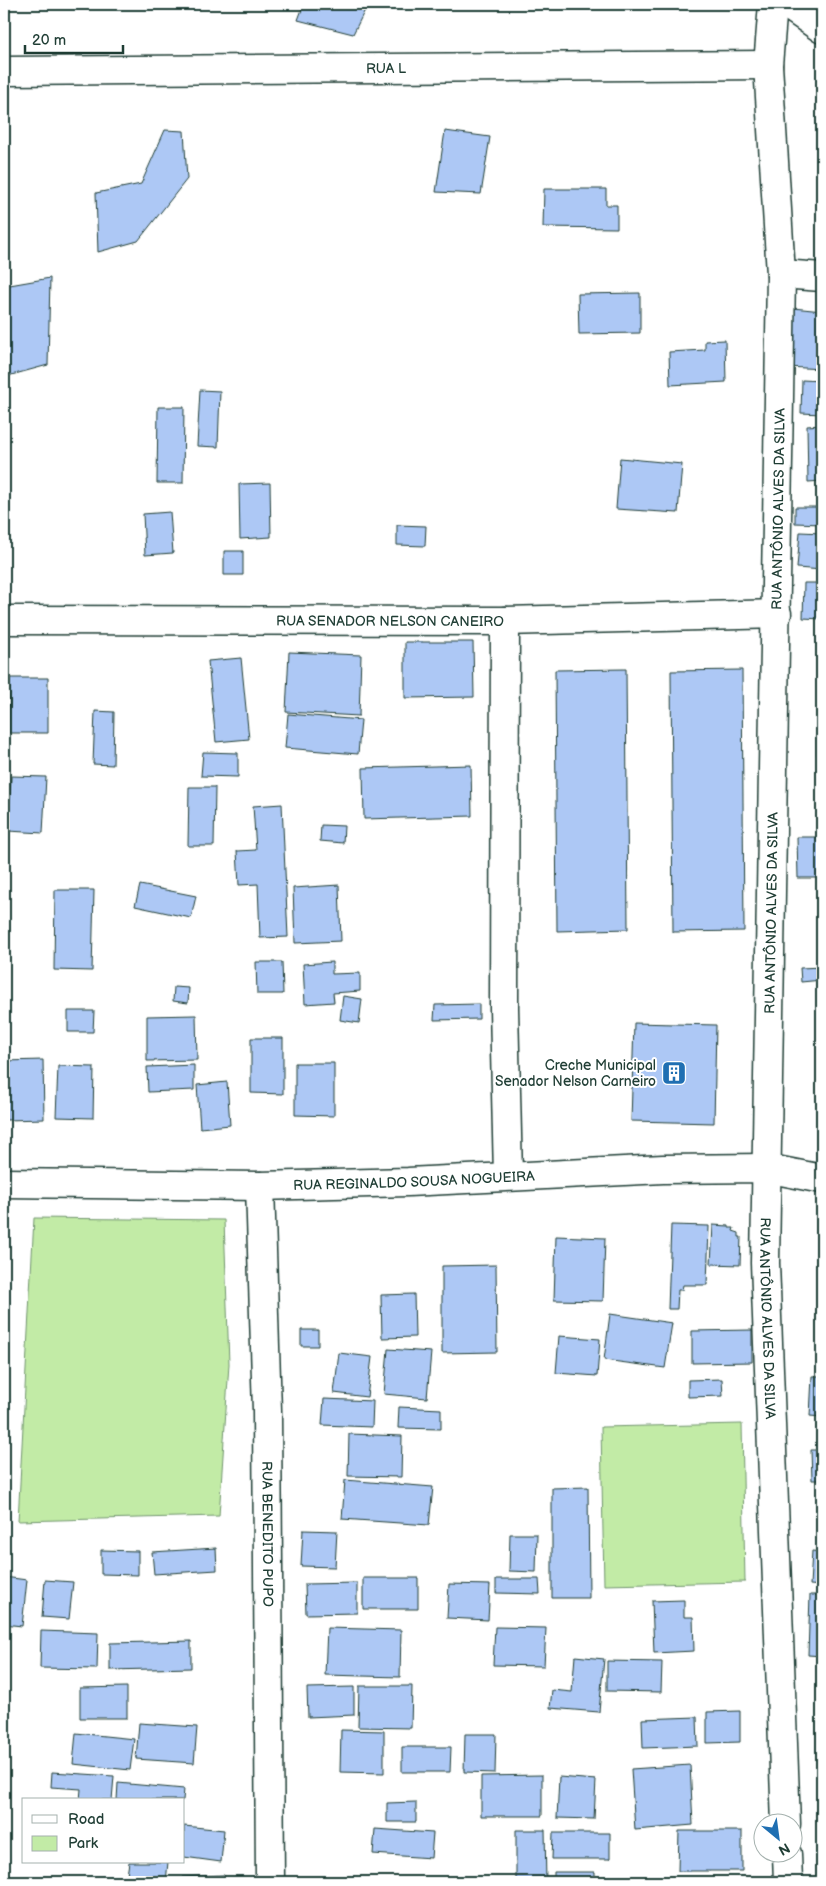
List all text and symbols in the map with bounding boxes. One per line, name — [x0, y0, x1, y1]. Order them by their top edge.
scale bar — [25, 22, 122, 54]
text: 20 m — [32, 31, 66, 50]
street label: RUA L — [366, 60, 406, 77]
street label: RUA ANTÔNIO ALVES DA SILVA — [767, 407, 789, 610]
street label: RUA SENADOR NELSON CANEIRO — [276, 613, 504, 630]
street label: RUA ANTÔNIO ALVES DA SILVA — [760, 811, 782, 1014]
place label: Creche Municipal Senador Nelson Carneiro — [495, 1057, 656, 1090]
building icon: Creche Municipal Senador Nelson Carneiro — [661, 1060, 687, 1086]
street label: RUA REGINALDO SOUSA NOGUEIRA — [293, 1168, 535, 1194]
street label: RUA ANTÔNIO ALVES DA SILVA — [756, 1217, 779, 1420]
street label: RUA BENEDITO PUPO — [258, 1461, 276, 1607]
legend — [22, 1798, 185, 1864]
text: Road — [68, 1810, 104, 1829]
north arrow — [754, 1814, 804, 1864]
text: Park — [68, 1834, 99, 1853]
text: N — [775, 1839, 793, 1859]

